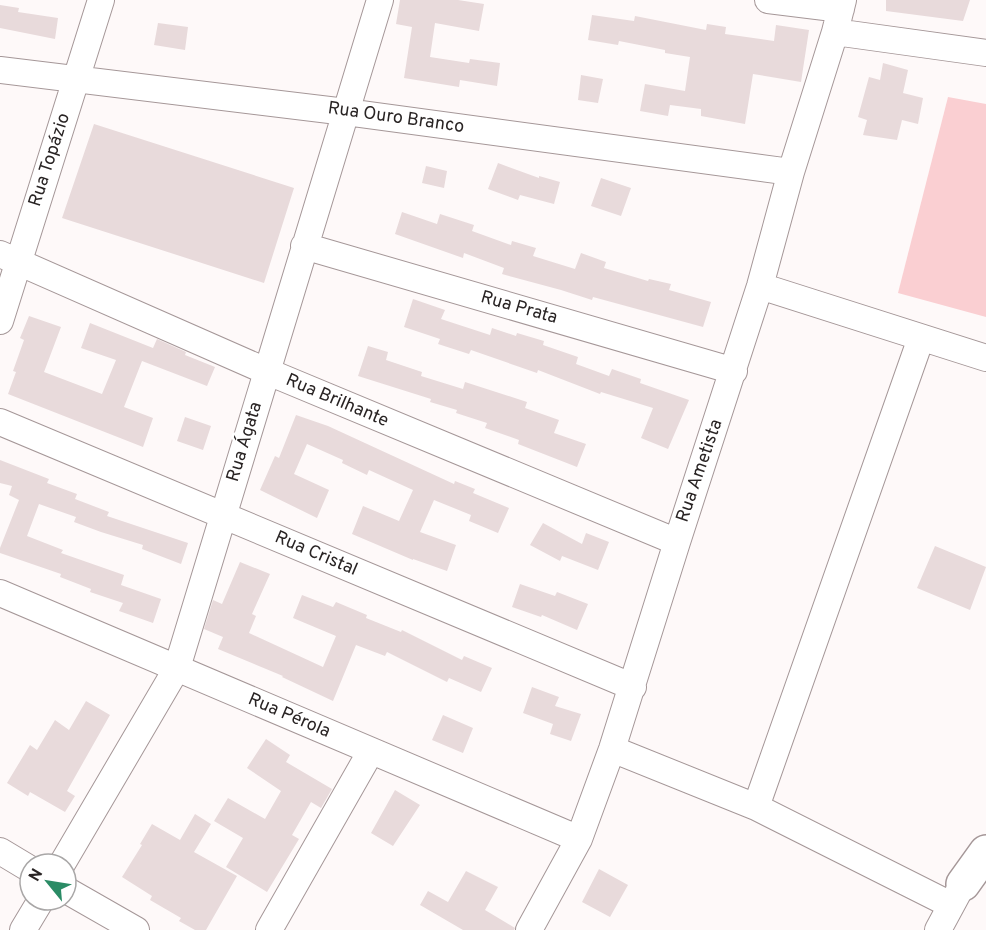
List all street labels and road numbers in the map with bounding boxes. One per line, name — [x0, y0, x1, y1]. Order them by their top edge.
street label: Rua Ouro Branco — [326, 97, 466, 139]
street label: Rua Topázio — [24, 110, 76, 210]
street label: Rua Prata — [478, 286, 560, 330]
street label: Rua Brilhante — [282, 369, 392, 433]
street label: Rua Ágata — [220, 399, 268, 485]
street label: Rua Ametista — [672, 416, 728, 526]
street label: Rua Cristal — [271, 526, 361, 582]
street label: Rua Pérola — [244, 688, 334, 744]

